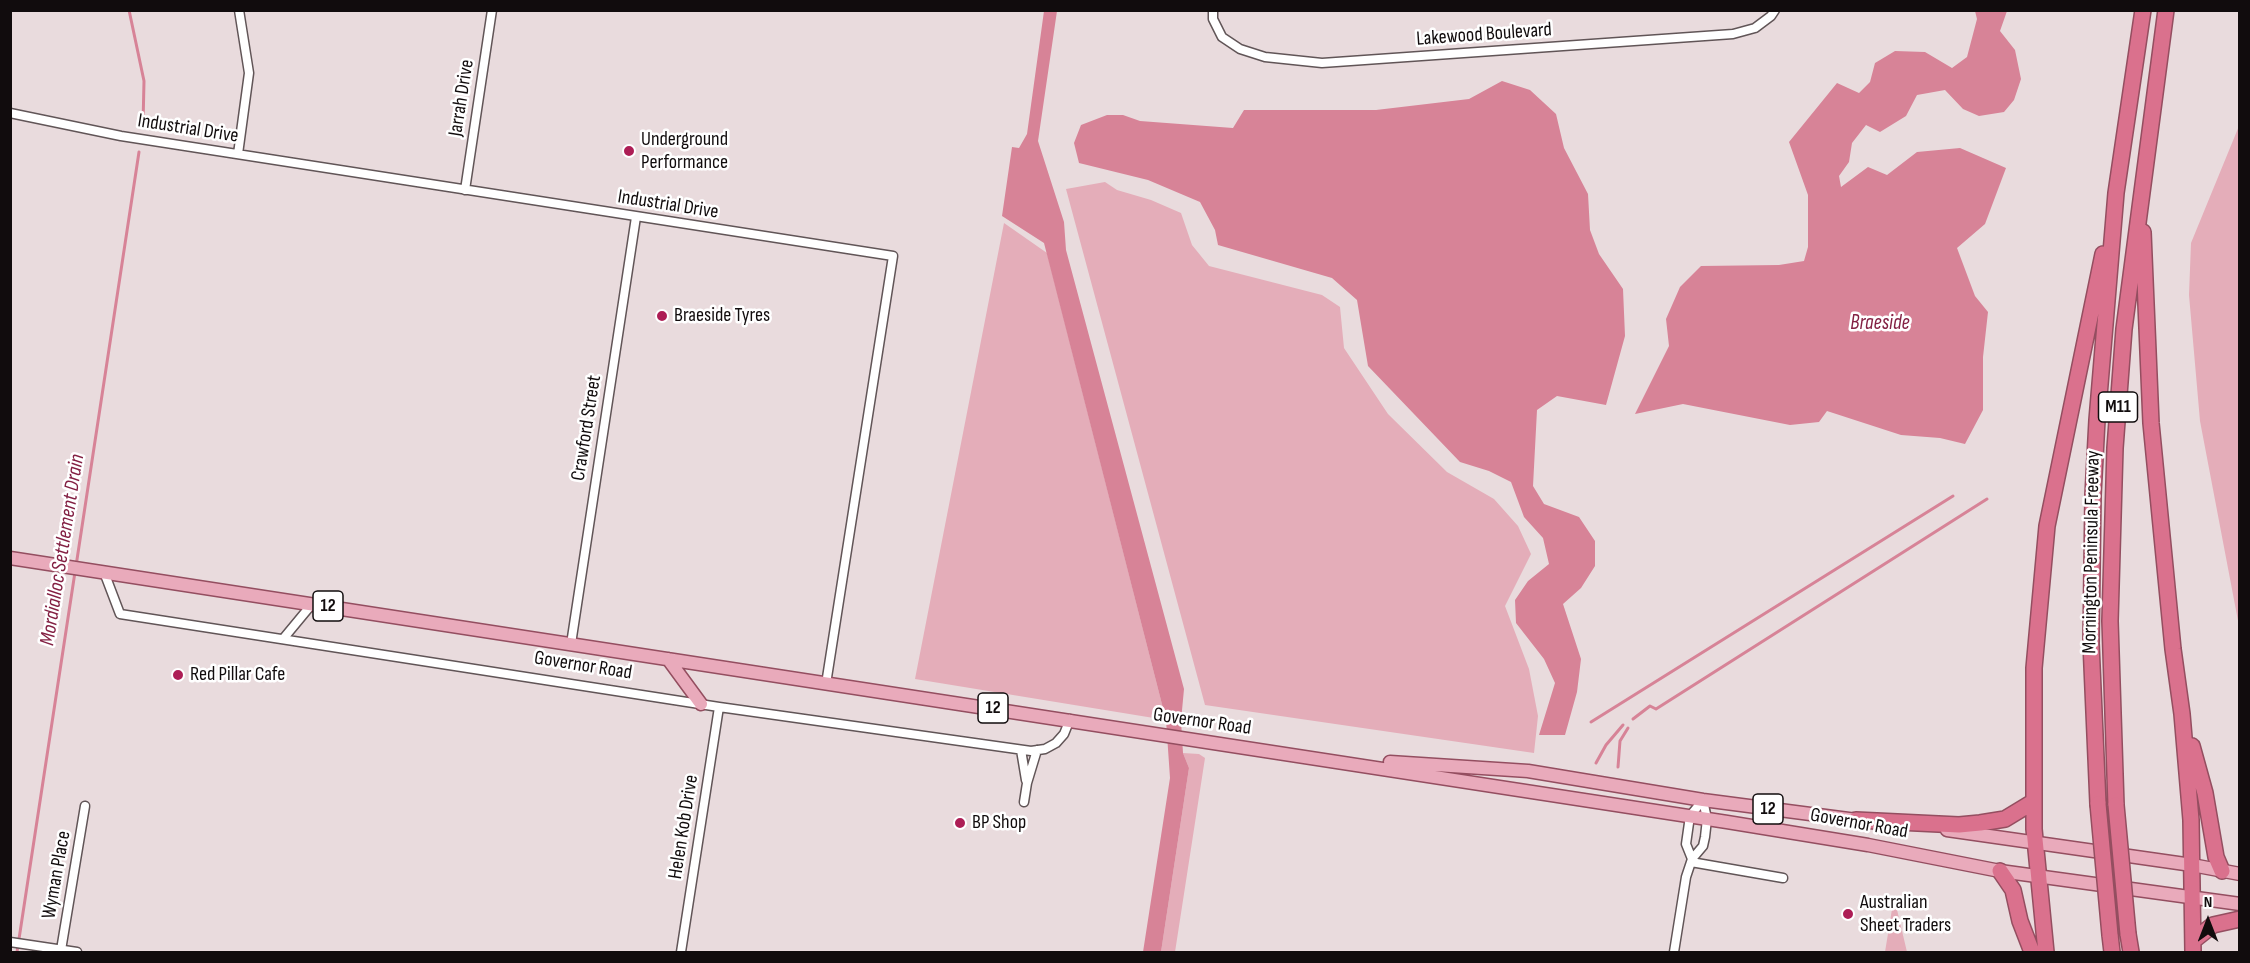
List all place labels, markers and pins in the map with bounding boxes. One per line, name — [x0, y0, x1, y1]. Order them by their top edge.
place label: Underground Performance — [641, 128, 728, 175]
marker: Underground Performance — [622, 144, 636, 158]
place label: Braeside Tyres — [674, 304, 770, 328]
marker: Braeside Tyres — [655, 309, 669, 323]
place label: Red Pillar Cafe — [190, 663, 285, 687]
marker: Red Pillar Cafe — [171, 668, 185, 682]
place label: BP Shop — [972, 811, 1026, 835]
marker: BP Shop — [953, 816, 967, 830]
place label: Australian Sheet Traders — [1860, 891, 1951, 938]
marker: Australian Sheet Traders — [1841, 907, 1855, 921]

